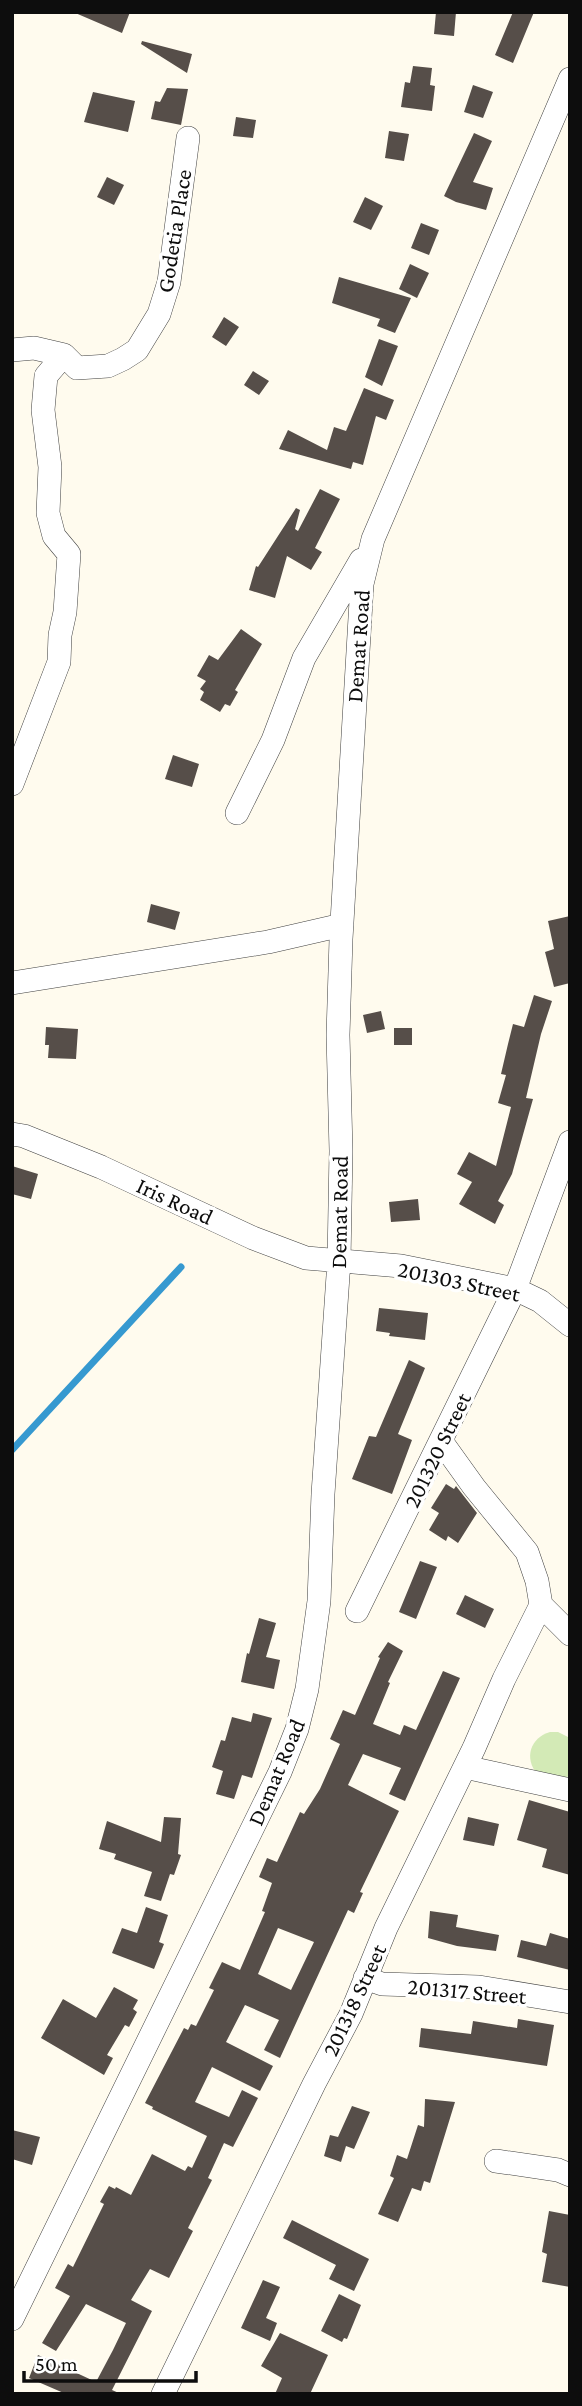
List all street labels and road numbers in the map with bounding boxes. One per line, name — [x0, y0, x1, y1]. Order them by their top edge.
street label: Godetia Place — [151, 167, 197, 295]
street label: Demat Road — [341, 589, 375, 703]
street label: Demat Road — [325, 1155, 353, 1269]
street label: Iris Road — [133, 1172, 217, 1230]
street label: 201303 Street — [395, 1255, 523, 1307]
street label: 201320 Street — [398, 1388, 476, 1512]
street label: Demat Road — [242, 1715, 310, 1829]
street label: 201318 Street — [317, 1939, 391, 2060]
street label: 201317 Street — [407, 1973, 528, 2009]

